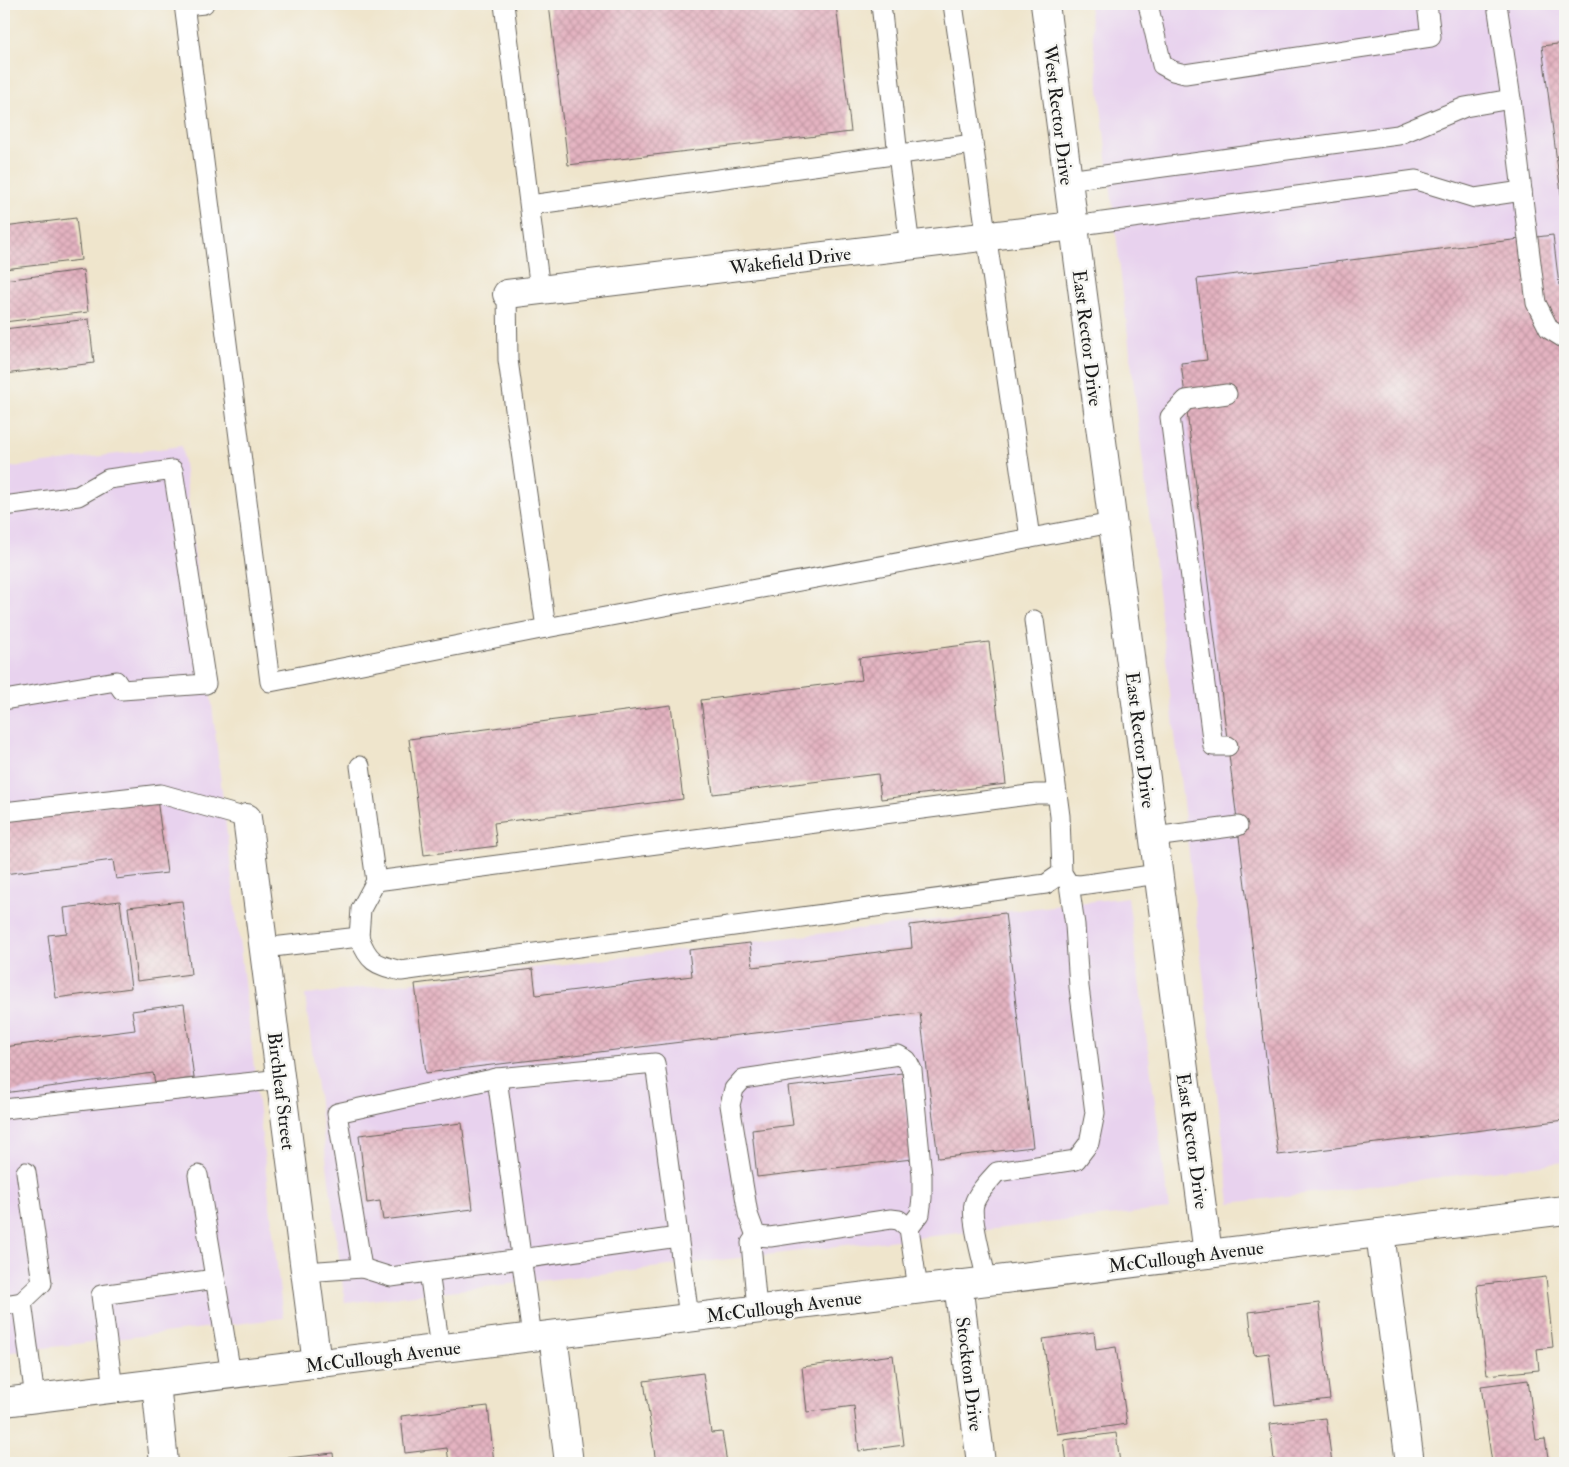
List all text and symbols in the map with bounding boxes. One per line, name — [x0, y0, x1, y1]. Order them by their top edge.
street label: West Rector Drive — [1037, 43, 1079, 187]
street label: Wakefield Drive — [727, 242, 852, 280]
street label: East Rector Drive — [1067, 269, 1107, 408]
street label: East Rector Drive — [1120, 671, 1160, 810]
street label: Birchleaf Street — [262, 1031, 300, 1151]
street label: East Rector Drive — [1171, 1072, 1213, 1211]
street label: McCullough Avenue — [1107, 1236, 1265, 1278]
street label: McCullough Avenue — [705, 1286, 863, 1328]
street label: Stockton Drive — [950, 1316, 988, 1433]
street label: McCullough Avenue — [304, 1336, 462, 1378]

